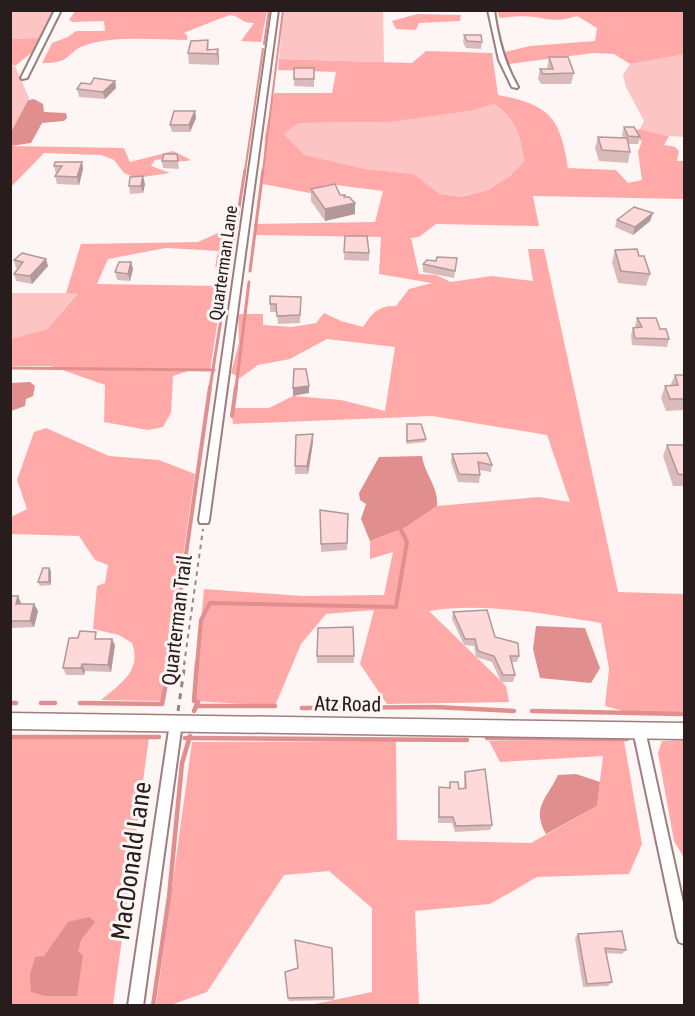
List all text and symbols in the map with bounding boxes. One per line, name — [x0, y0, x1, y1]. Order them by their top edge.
street label: Quarterman Lane — [205, 204, 241, 322]
street label: Quarterman Trail — [156, 553, 196, 687]
street label: Atz Road — [314, 690, 382, 716]
street label: MacDonald Lane — [105, 780, 157, 942]

